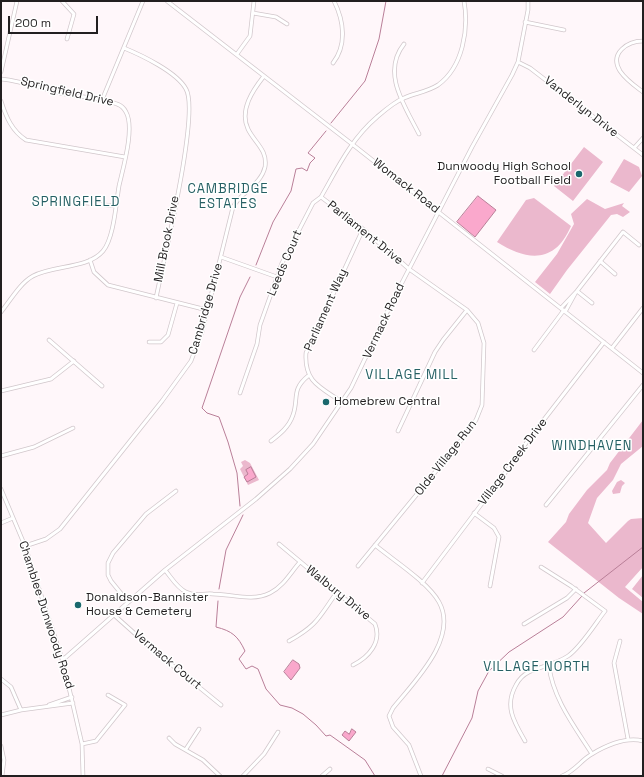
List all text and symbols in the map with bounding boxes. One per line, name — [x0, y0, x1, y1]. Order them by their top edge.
scale bar — [10, 8, 100, 34]
text: 200 m — [15, 15, 51, 31]
street label: Springfield Drive — [19, 74, 115, 110]
street label: Vanderlyn Drive — [541, 74, 621, 140]
street label: Womack Road — [370, 155, 442, 217]
place label: Dunwoody High School Football Field — [437, 160, 571, 188]
marker: Dunwoody High School Football Field — [574, 169, 584, 179]
district label: CAMBRIDGE ESTATES — [187, 181, 269, 212]
district label: SPRINGFIELD — [32, 194, 120, 210]
street label: Mill Brook Drive — [152, 195, 182, 283]
street label: Parliament Drive — [324, 198, 406, 268]
street label: Leeds Court — [265, 228, 305, 298]
street label: Cambridge Drive — [186, 262, 226, 356]
street label: Parliament Way — [301, 266, 351, 354]
street label: Vermack Road — [360, 281, 408, 361]
district label: VILLAGE MILL — [365, 367, 459, 383]
place label: Homebrew Central — [334, 395, 440, 409]
marker: Homebrew Central — [321, 397, 331, 407]
street label: Village Creek Drive — [476, 416, 550, 508]
street label: Olde Village Run — [412, 417, 480, 499]
district label: WINDHAVEN — [552, 438, 632, 454]
street label: Chamblee Dunwoody Road — [15, 539, 77, 691]
street label: Walbury Drive — [303, 563, 373, 623]
place label: Donaldson-Bannister House & Cemetery — [86, 591, 208, 619]
marker: Donaldson-Bannister House & Cemetery — [73, 600, 83, 610]
street label: Vermack Court — [130, 627, 204, 693]
district label: VILLAGE NORTH — [483, 659, 591, 675]

